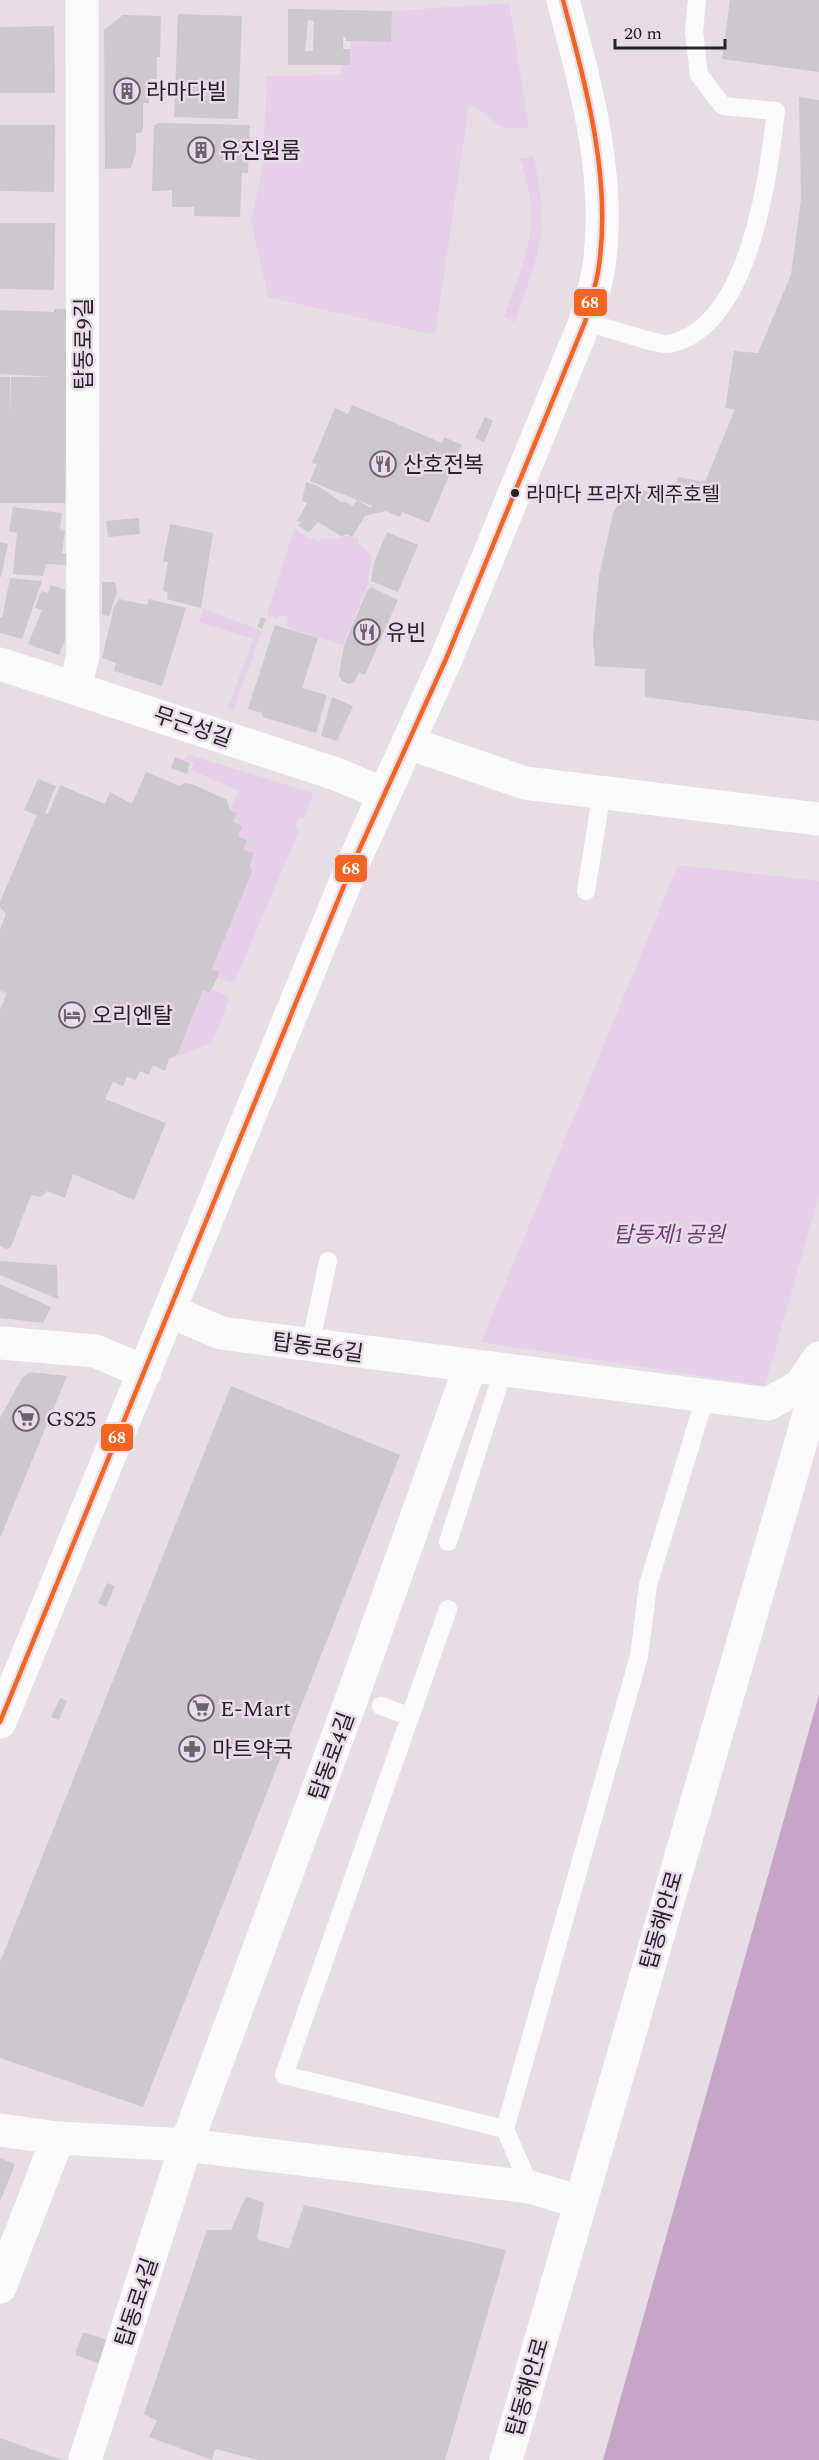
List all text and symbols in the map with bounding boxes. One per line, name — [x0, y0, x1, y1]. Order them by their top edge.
scale bar — [615, 12, 724, 50]
text: 20 m — [624, 20, 662, 47]
building icon: 라마다빌 — [112, 76, 142, 106]
place label: 라마다빌 — [146, 76, 227, 109]
building icon: 유진원룸 — [186, 135, 216, 165]
place label: 유진원룸 — [220, 135, 301, 168]
line badge: 68 — [573, 288, 608, 317]
text: 68 — [581, 291, 599, 315]
street label: 탑동로9길 — [68, 298, 101, 390]
restaurant icon: 산호전복 — [368, 449, 398, 479]
place label: 산호전복 — [403, 449, 484, 482]
place label: 라마다 프라자 제주호텔 — [526, 480, 720, 510]
marker: 라마다 프라자 제주호텔 — [509, 487, 521, 499]
restaurant icon: 유빈 — [352, 617, 382, 647]
place label: 유빈 — [386, 617, 426, 650]
street label: 무근성길 — [149, 699, 236, 756]
line badge: 68 — [334, 854, 368, 883]
text: 68 — [342, 857, 360, 881]
hotel icon: 오리엔탈 — [57, 1000, 87, 1030]
place label: 오리엔탈 — [92, 1000, 173, 1033]
park label: 탑동제1공원 — [613, 1219, 727, 1252]
street label: 탑동로6길 — [270, 1326, 366, 1371]
supermarket icon: GS25 — [11, 1403, 41, 1433]
place label: GS25 — [46, 1403, 97, 1436]
line badge: 68 — [100, 1423, 134, 1452]
text: 68 — [108, 1426, 126, 1450]
supermarket icon: E-Mart — [186, 1693, 216, 1723]
place label: E-Mart — [220, 1693, 291, 1726]
street label: 탑동로4길 — [301, 1708, 364, 1805]
pharmacy icon: 마트약국 — [177, 1734, 207, 1764]
place label: 마트약국 — [212, 1734, 293, 1767]
street label: 탑동해안로 — [633, 1867, 692, 1974]
street label: 탑동로4길 — [108, 2254, 167, 2351]
street label: 탑동해안로 — [499, 2334, 558, 2441]

